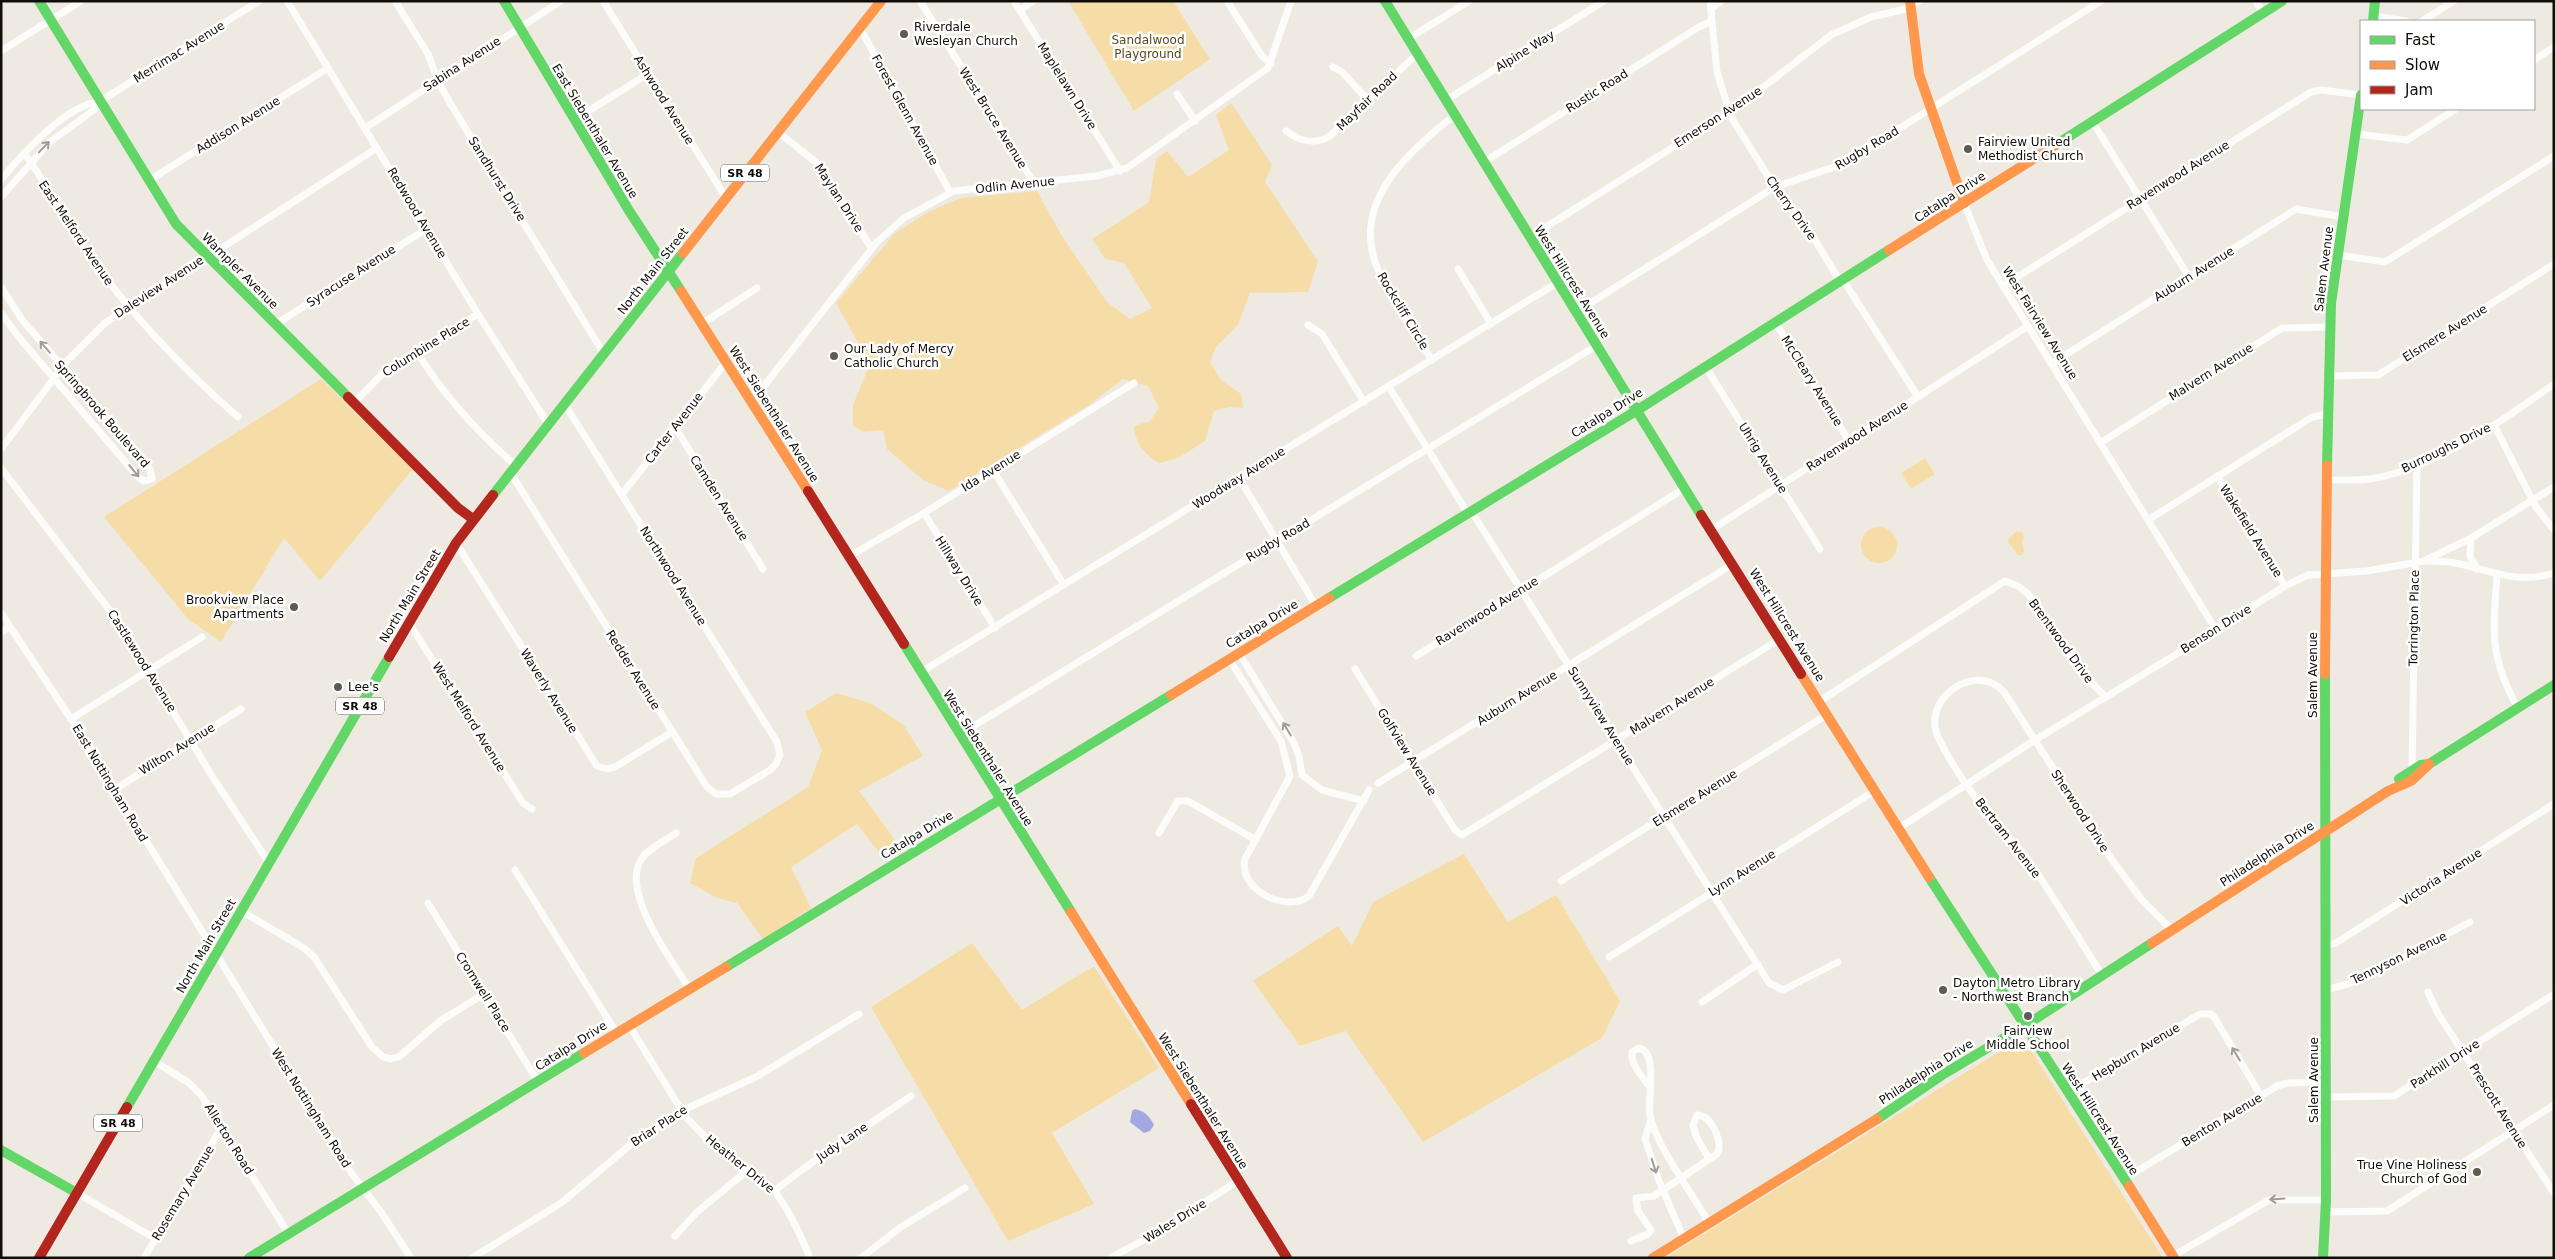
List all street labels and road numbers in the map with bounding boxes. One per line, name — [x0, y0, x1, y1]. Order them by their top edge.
street label: Merrimac Avenue — [131, 18, 227, 86]
street label: Alpine Way — [1493, 27, 1557, 75]
street label: Sabina Avenue — [421, 34, 503, 94]
street label: Maplelawn Drive — [1035, 40, 1099, 132]
street label: Forest Glenn Avenue — [869, 52, 941, 168]
street label: Ashwood Avenue — [631, 53, 697, 147]
street label: East Siebenthaler Avenue — [549, 61, 641, 201]
street label: West Bruce Avenue — [956, 65, 1030, 171]
street label: Rustic Road — [1564, 66, 1630, 116]
street label: Mayfair Road — [1334, 69, 1400, 133]
street label: Emerson Avenue — [1672, 84, 1764, 150]
street label: Addison Avenue — [194, 94, 282, 156]
street label: Rugby Road — [1833, 124, 1901, 172]
street label: Sandhurst Drive — [465, 134, 529, 224]
street label: Ravenwood Avenue — [2124, 138, 2232, 212]
street label: Maylan Drive — [812, 161, 866, 235]
road number: SR 48 — [721, 164, 769, 182]
street label: Redwood Avenue — [384, 165, 450, 261]
street label: Catalpa Drive — [1912, 169, 1988, 225]
street label: Cherry Drive — [1763, 173, 1819, 243]
street label: Odlin Avenue — [975, 174, 1055, 196]
street label: East Melford Avenue — [36, 178, 116, 288]
street label: West Hillcrest Avenue — [1532, 223, 1612, 341]
street label: North Main Street — [615, 225, 691, 317]
street label: Salem Avenue — [2312, 226, 2336, 312]
street label: Wampler Avenue — [199, 230, 281, 312]
street label: Syracuse Avenue — [304, 242, 398, 310]
street label: Auburn Avenue — [2151, 244, 2237, 304]
street label: Daleview Avenue — [112, 253, 206, 321]
street label: West Fairview Avenue — [1999, 264, 2081, 382]
street label: Rockcliff Circle — [1374, 270, 1432, 352]
street label: Elsmere Avenue — [2400, 301, 2490, 365]
street label: Columbine Place — [380, 315, 472, 379]
street label: McCleary Avenue — [1779, 333, 1845, 429]
street label: Malvern Avenue — [2166, 341, 2256, 403]
street label: West Siebenthaler Avenue — [726, 343, 822, 485]
street label: Springbrook Boulevard — [52, 358, 152, 470]
street label: Catalpa Drive — [1569, 385, 1645, 441]
street label: Carter Avenue — [642, 390, 706, 466]
street label: Ravenwood Avenue — [1804, 398, 1910, 474]
street label: Uhrig Avenue — [1736, 420, 1790, 496]
street label: Burroughs Drive — [2399, 420, 2493, 476]
street label: Woodway Avenue — [1190, 444, 1288, 512]
street label: Ida Avenue — [959, 447, 1023, 495]
street label: Camden Avenue — [687, 453, 751, 543]
street label: Wakefield Avenue — [2217, 482, 2285, 580]
street label: Rugby Road — [1244, 516, 1312, 564]
street label: Northwood Avenue — [637, 524, 709, 628]
street label: Hillway Drive — [932, 534, 986, 608]
street label: North Main Street — [377, 547, 444, 645]
street label: West Hillcrest Avenue — [1747, 566, 1827, 684]
street label: Torrington Place — [2406, 570, 2422, 667]
street label: Ravenwood Avenue — [1433, 574, 1541, 648]
street label: Brentwood Drive — [2026, 596, 2096, 686]
street label: Catalpa Drive — [1223, 597, 1301, 651]
street label: Benson Drive — [2178, 602, 2254, 656]
street label: Castlewood Avenue — [105, 607, 179, 715]
street label: Redder Avenue — [603, 628, 663, 712]
street label: Salem Avenue — [2306, 632, 2320, 718]
street label: Waverly Avenue — [517, 646, 581, 736]
street label: West Melford Avenue — [429, 660, 509, 774]
street label: Sunnyview Avenue — [1565, 664, 1637, 768]
street label: Auburn Avenue — [1474, 668, 1560, 728]
street label: Malvern Avenue — [1627, 675, 1717, 737]
street label: West Siebenthaler Avenue — [940, 687, 1036, 829]
road number: SR 48 — [336, 698, 384, 714]
street label: Golfview Avenue — [1375, 706, 1439, 798]
street label: Wilton Avenue — [137, 720, 217, 778]
street label: East Nottingham Road — [69, 722, 151, 844]
street label: Elsmere Avenue — [1650, 766, 1740, 830]
street label: Sherwood Drive — [2048, 767, 2112, 855]
street label: Bertram Avenue — [1972, 795, 2044, 881]
street label: Catalpa Drive — [878, 808, 956, 862]
street label: Philadelphia Drive — [2218, 818, 2316, 890]
street label: Victoria Avenue — [2398, 846, 2484, 908]
street label: Lynn Avenue — [1706, 847, 1778, 899]
street label: North Main Street — [173, 896, 239, 996]
street label: Tennyson Avenue — [2348, 929, 2449, 988]
street label: Cromwell Place — [453, 949, 513, 1035]
street label: Catalpa Drive — [533, 1018, 609, 1074]
street label: Hepburn Avenue — [2090, 1020, 2182, 1084]
street label: West Siebenthaler Avenue — [1155, 1030, 1251, 1172]
street label: Philadelphia Drive — [1877, 1036, 1975, 1108]
street label: Salem Avenue — [2307, 1037, 2321, 1123]
street label: Parkhill Drive — [2408, 1037, 2482, 1091]
street label: West Nottingham Road — [268, 1046, 354, 1170]
street label: West Hillcrest Avenue — [2059, 1061, 2141, 1177]
street label: Prescott Avenue — [2466, 1061, 2530, 1151]
street label: Benton Avenue — [2179, 1090, 2265, 1150]
street label: Allerton Road — [202, 1101, 256, 1177]
street label: Briar Place — [628, 1103, 690, 1149]
road number: SR 48 — [94, 1114, 142, 1132]
street label: Judy Lane — [813, 1120, 870, 1165]
street label: Heather Drive — [703, 1132, 777, 1196]
street label: Rosemary Avenue — [149, 1143, 217, 1243]
street label: Wales Drive — [1141, 1196, 1209, 1246]

